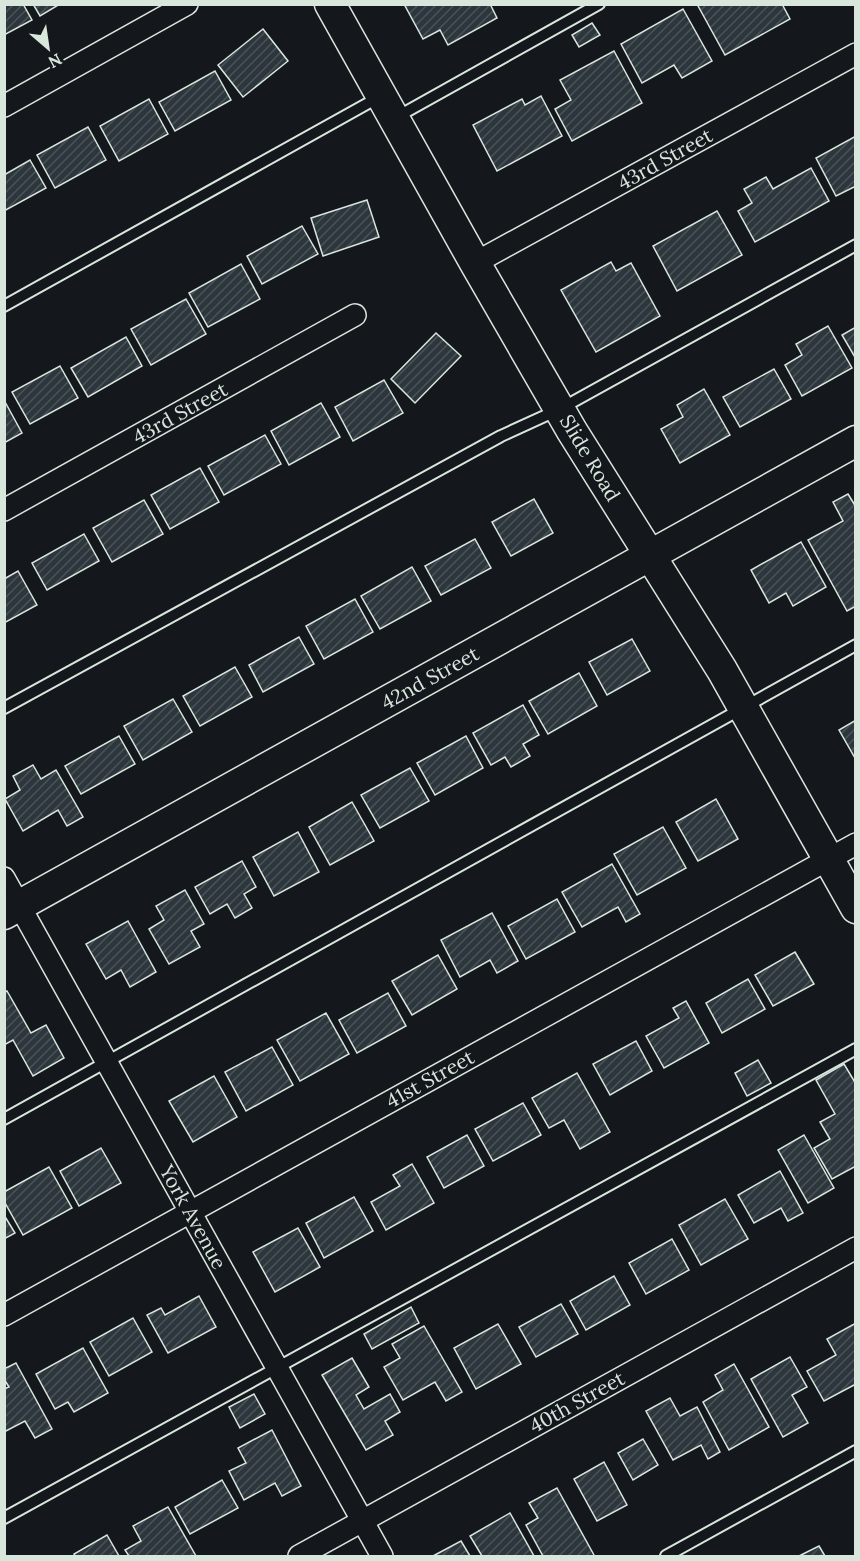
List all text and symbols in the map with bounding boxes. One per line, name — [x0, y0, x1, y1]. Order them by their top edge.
north arrow — [18, 18, 78, 78]
text: N — [45, 49, 66, 73]
street label: 43rd Street — [613, 122, 717, 195]
street label: 43rd Street — [128, 376, 232, 449]
street label: Slide Road — [555, 410, 626, 506]
street label: 42nd Street — [377, 640, 483, 715]
street label: 41st Street — [381, 1044, 478, 1113]
street label: York Avenue — [154, 1159, 232, 1273]
street label: 40th Street — [525, 1365, 629, 1438]

